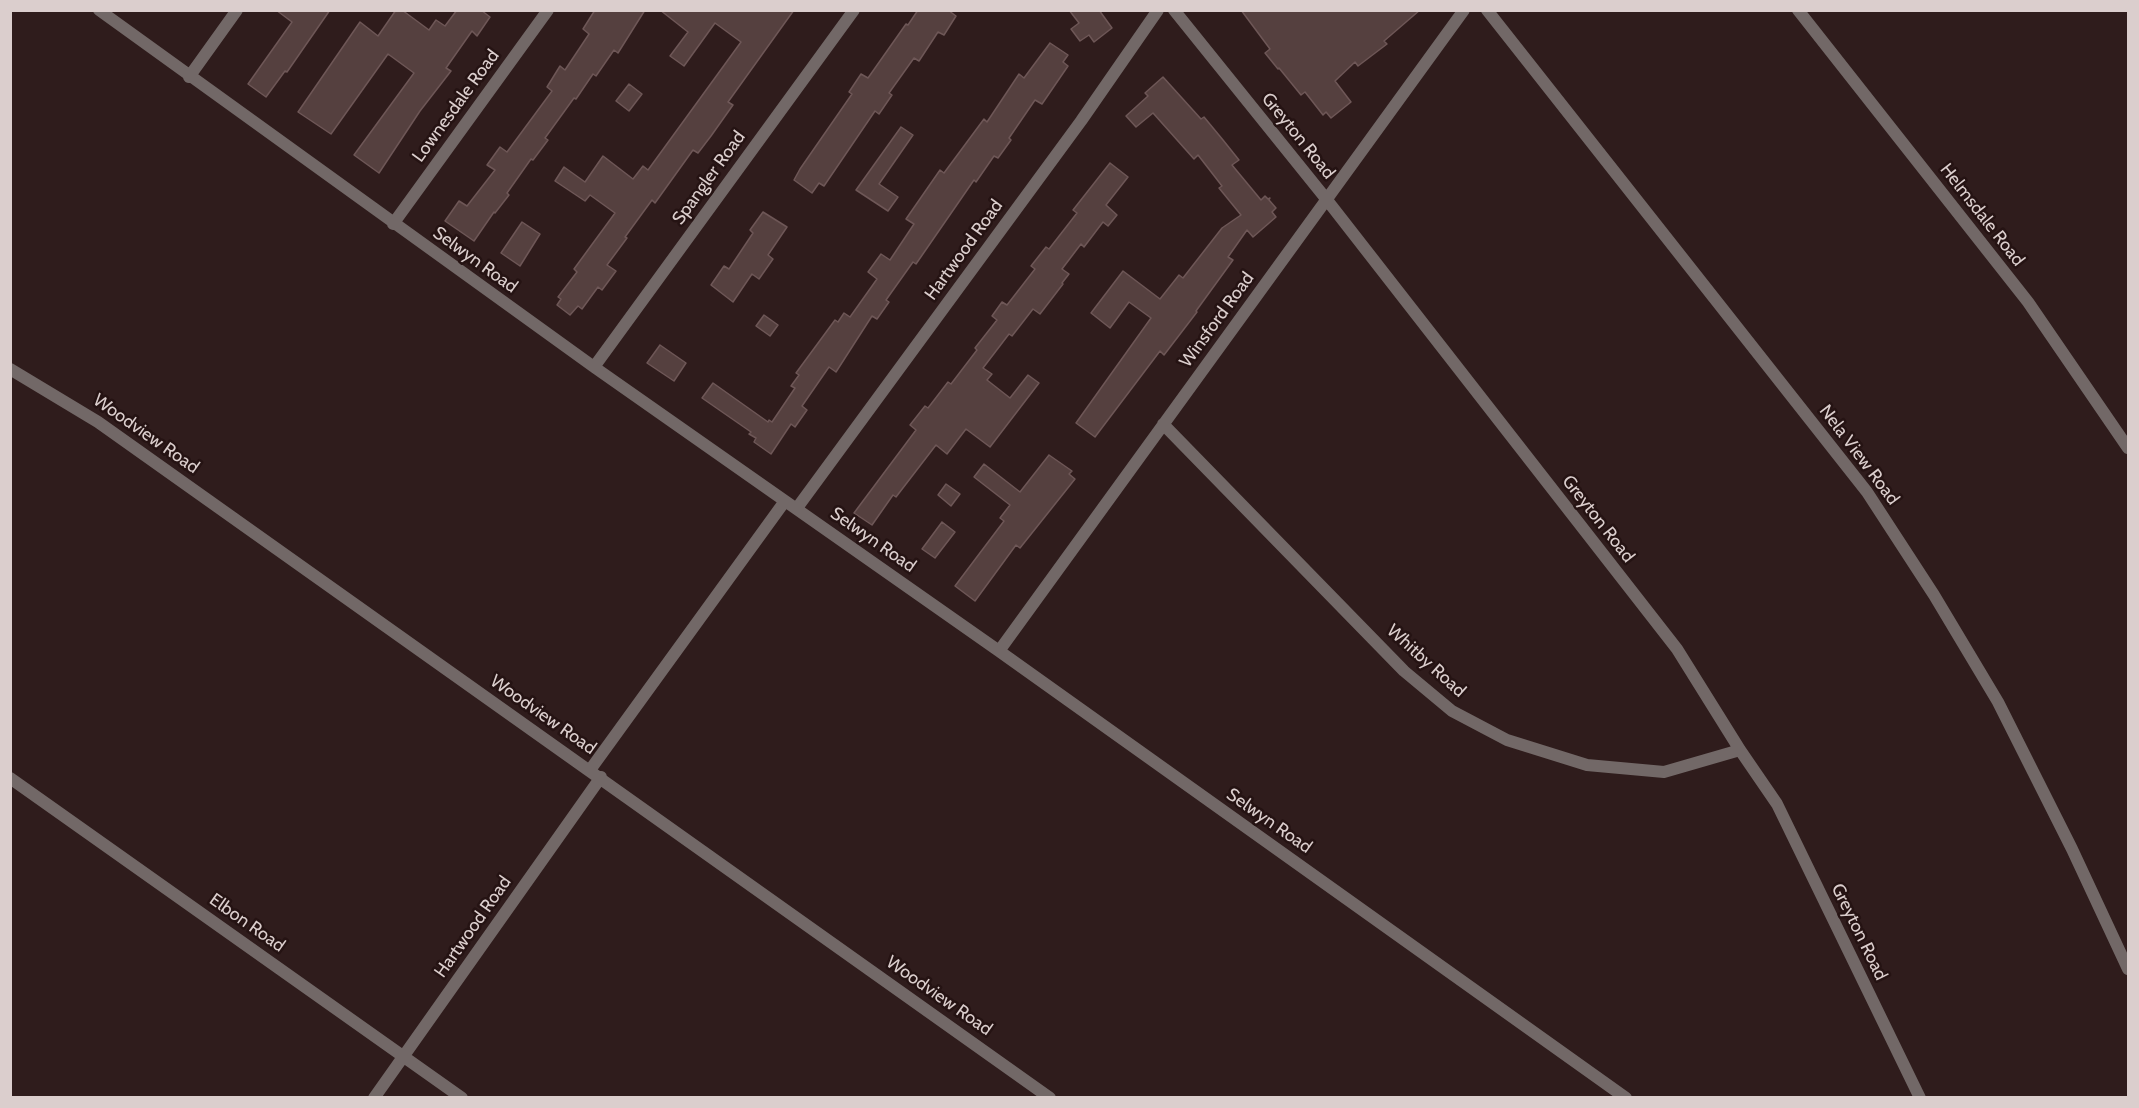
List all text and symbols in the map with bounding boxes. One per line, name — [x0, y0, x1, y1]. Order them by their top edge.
street label: Lownesdale Road — [408, 46, 504, 166]
street label: Greyton Road — [1257, 89, 1339, 183]
street label: Spangler Road — [668, 127, 750, 229]
street label: Helmsdale Road — [1935, 159, 2029, 271]
street label: Hartwood Road — [920, 196, 1008, 304]
street label: Selwyn Road — [429, 222, 521, 298]
street label: Winsford Road — [1175, 268, 1259, 372]
street label: Woodview Road — [89, 390, 203, 478]
street label: Nela View Road — [1814, 401, 1904, 509]
street label: Greyton Road — [1557, 471, 1639, 567]
street label: Selwyn Road — [826, 503, 920, 577]
street label: Whitby Road — [1382, 620, 1470, 702]
street label: Woodview Road — [486, 671, 600, 759]
street label: Selwyn Road — [1222, 784, 1316, 858]
street label: Hartwood Road — [430, 872, 516, 982]
street label: Greyton Road — [1826, 880, 1892, 984]
street label: Elbon Road — [205, 889, 289, 957]
street label: Woodview Road — [882, 952, 996, 1040]

